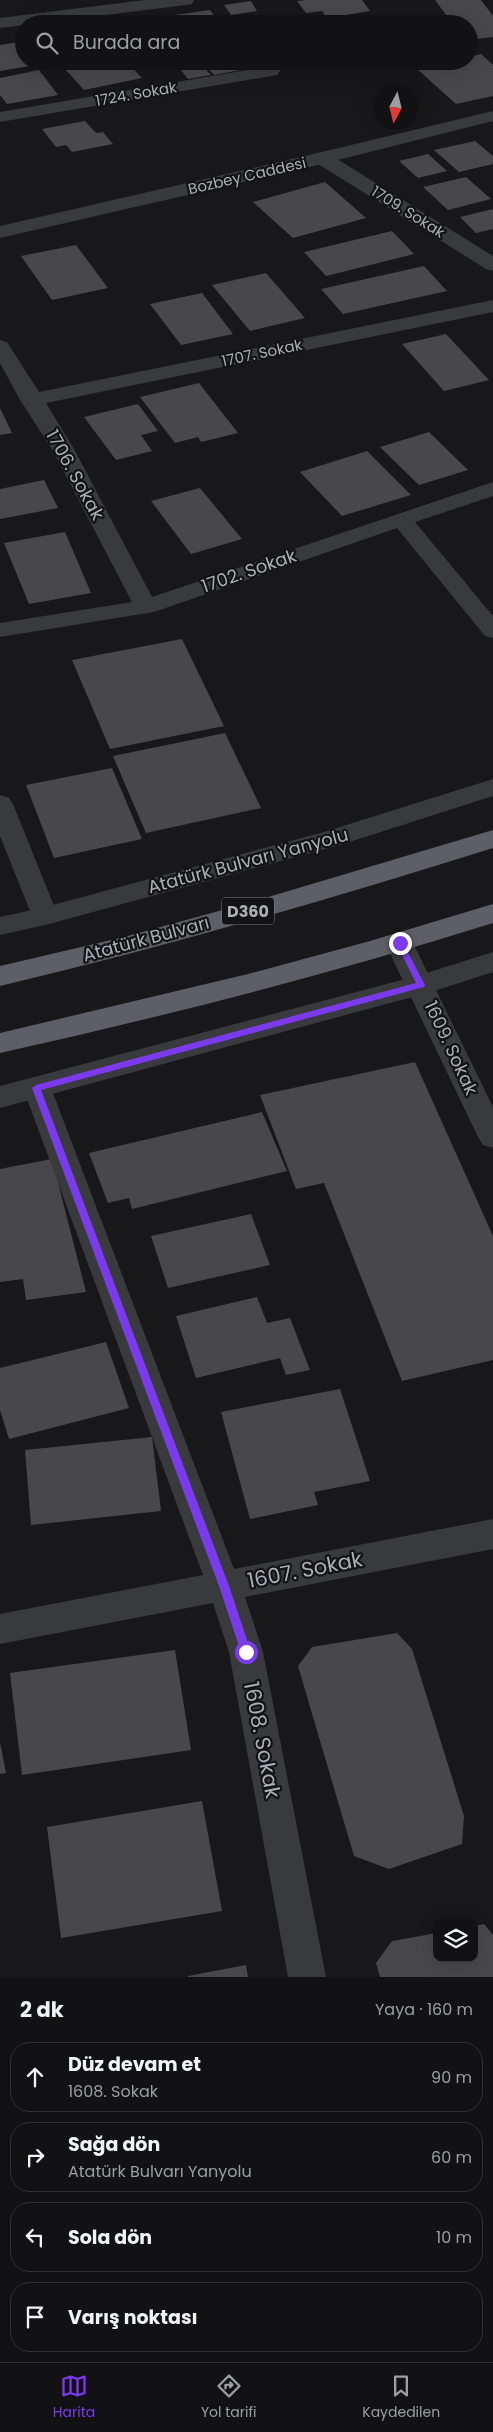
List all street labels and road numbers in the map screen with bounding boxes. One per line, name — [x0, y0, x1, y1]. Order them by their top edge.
street label: 1724. Sokak — [94, 76, 178, 111]
street label: Bozbey Caddesi — [186, 152, 308, 199]
street label: 1709. Sokak — [368, 181, 449, 243]
street label: 1707. Sokak — [220, 334, 304, 371]
street label: 1706. Sokak — [40, 425, 111, 525]
street label: 1702. Sokak — [198, 542, 300, 598]
street label: Atatürk Bulvarı Yanyolu — [145, 822, 351, 899]
road number: D360 — [222, 898, 274, 924]
street label: Atatürk Bulvarı — [80, 910, 212, 967]
street label: 1609. Sokak — [419, 997, 484, 1100]
street label: 1607. Sokak — [245, 1544, 365, 1595]
street label: 1608. Sokak — [237, 1679, 288, 1801]

